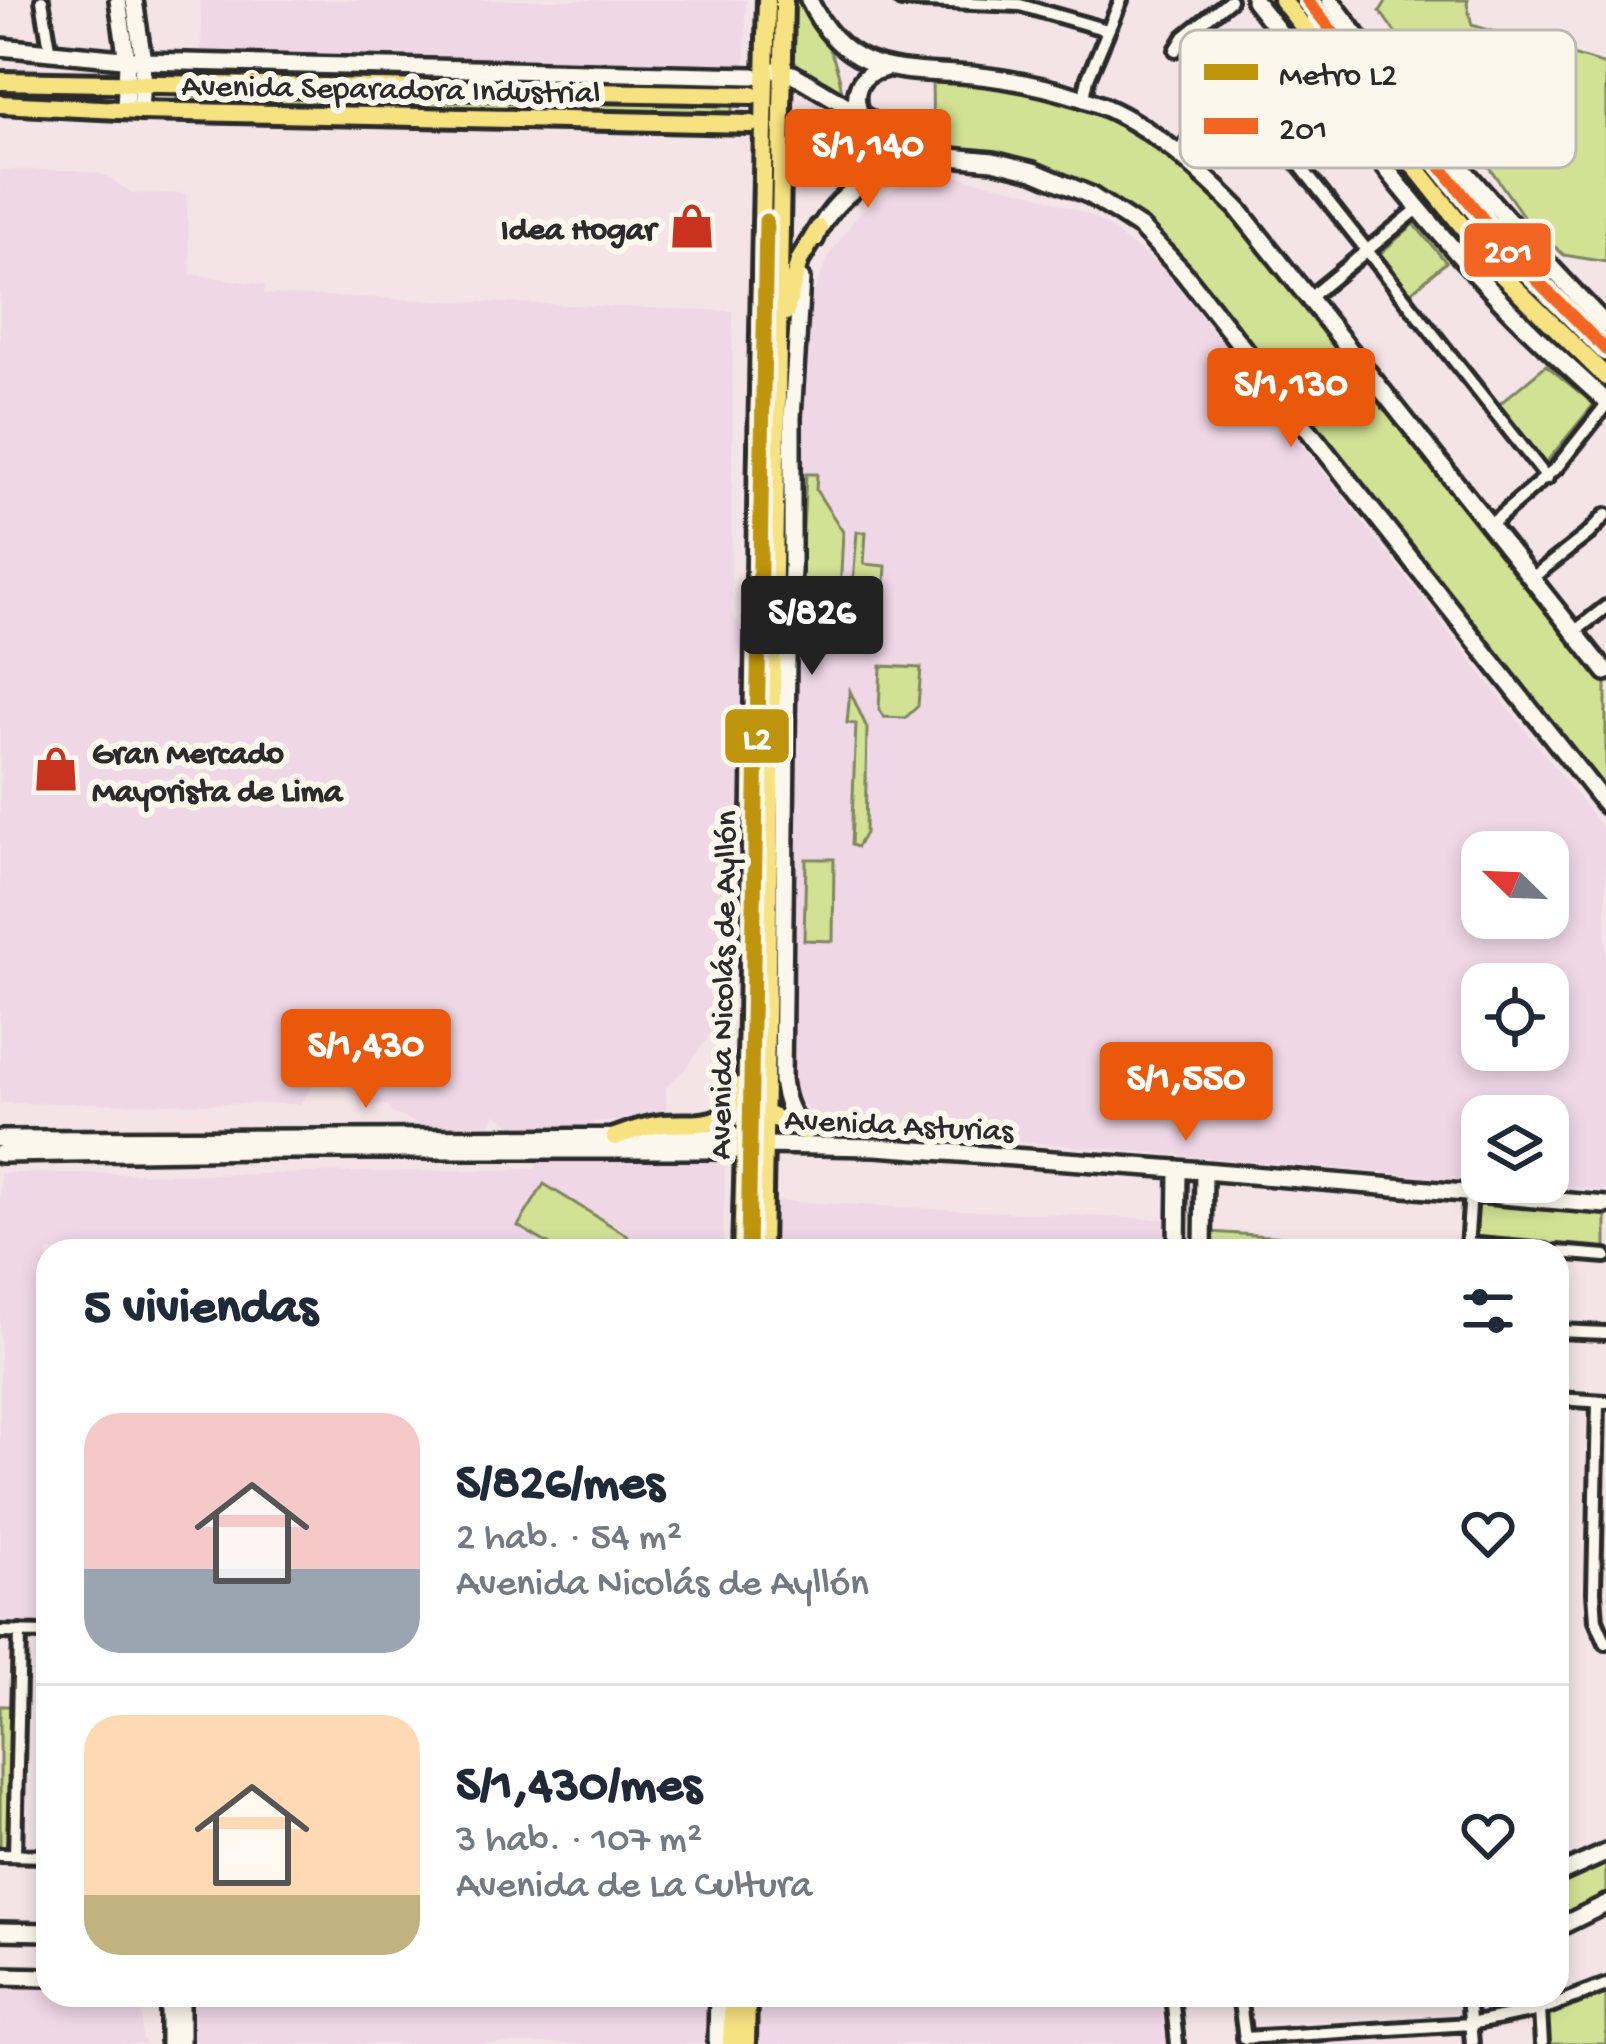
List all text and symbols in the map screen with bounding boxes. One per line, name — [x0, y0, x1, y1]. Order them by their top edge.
legend — [1180, 30, 1576, 168]
text: Metro L2 — [1279, 59, 1397, 97]
street label: Avenida Separadora Industrial — [181, 69, 601, 115]
pin: S/1,140 — [757, 109, 979, 211]
text: 201 — [1279, 113, 1327, 151]
text: S/1,140 — [812, 125, 924, 171]
shop icon: Idea Hogar — [667, 201, 717, 251]
place label: Idea Hogar — [501, 213, 659, 251]
line badge: 201 — [1462, 221, 1553, 279]
text: 201 — [1484, 236, 1532, 274]
pin: S/1,130 — [1180, 348, 1402, 450]
text: S/1,130 — [1234, 364, 1348, 410]
pin: S/826 — [728, 576, 896, 678]
text: S/826 — [768, 592, 856, 638]
line badge: L2 — [723, 707, 791, 765]
text: L2 — [743, 723, 771, 761]
place label: Gran Mercado Mayorista de Lima — [92, 737, 344, 813]
shop icon: Gran Mercado Mayorista de Lima — [31, 744, 81, 794]
street label: Avenida Nicolás de Ayllón — [704, 810, 748, 1160]
north arrow — [1461, 831, 1569, 939]
map controls — [1461, 831, 1569, 1203]
button: locate — [1461, 963, 1569, 1071]
pin: S/1,430 — [255, 1009, 477, 1111]
text: S/1,430 — [308, 1025, 424, 1071]
pin: S/1,550 — [1075, 1042, 1297, 1144]
text: S/1,550 — [1127, 1058, 1245, 1104]
button: layers — [1461, 1095, 1569, 1203]
street label: Avenida Asturias — [783, 1103, 1015, 1153]
icon: filters — [1455, 1278, 1521, 1344]
text: 5 viviendas — [84, 1281, 318, 1341]
text: S/826/mes — [456, 1457, 664, 1517]
icon: home — [180, 1461, 324, 1605]
icon: heart — [1455, 1500, 1521, 1566]
text: 2 hab. · 54 m² — [456, 1517, 682, 1563]
text: Avenida Nicolás de Ayllón — [456, 1563, 869, 1609]
text: S/1,430/mes — [456, 1759, 702, 1819]
icon: home — [180, 1763, 324, 1907]
icon: heart — [1455, 1802, 1521, 1868]
text: 3 hab. · 107 m² — [456, 1819, 702, 1865]
text: Avenida de La Cultura — [456, 1865, 812, 1911]

